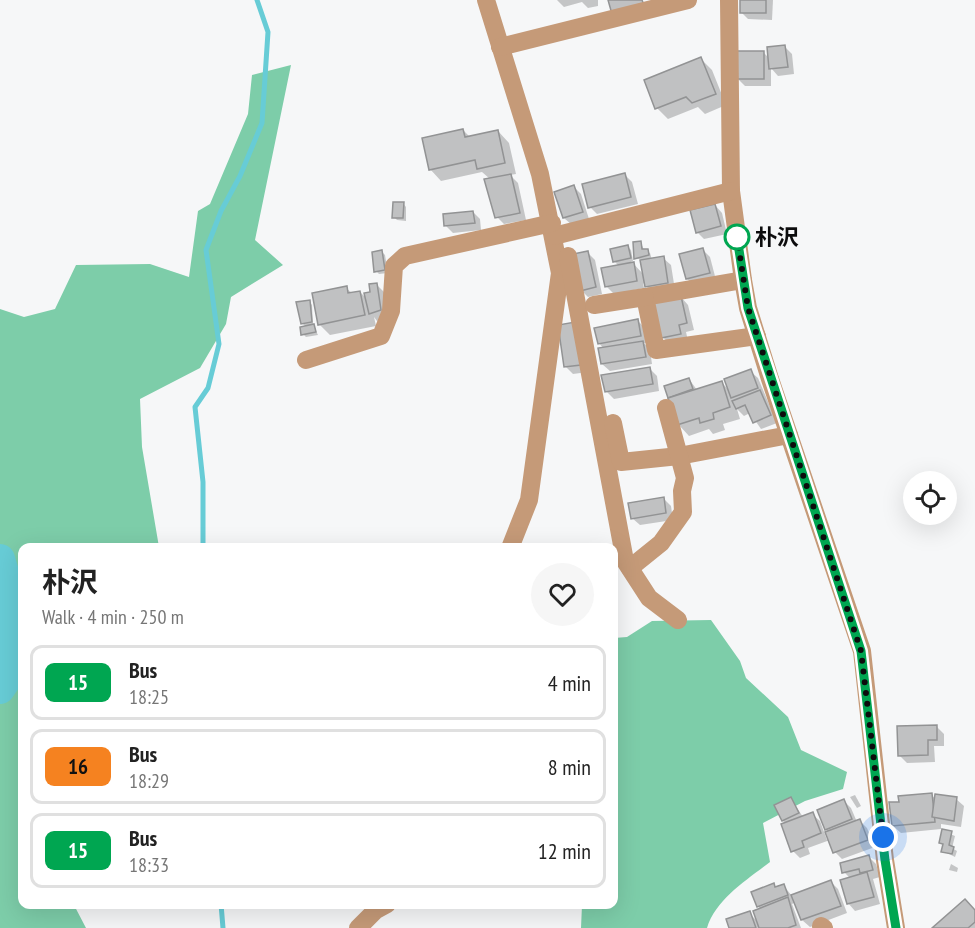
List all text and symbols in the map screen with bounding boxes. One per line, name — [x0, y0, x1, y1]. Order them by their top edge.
place label: 朴沢 — [755, 223, 799, 251]
marker: 朴沢 — [724, 224, 750, 250]
map controls — [903, 471, 957, 525]
button: locate — [903, 471, 957, 525]
text: 朴沢 — [42, 563, 98, 600]
button: heart — [531, 563, 594, 626]
text: Walk · 4 min · 250 m — [42, 604, 184, 630]
text: Bus — [129, 656, 157, 684]
text: 15 — [68, 669, 88, 696]
text: 4 min — [548, 669, 591, 697]
text: 18:25 — [129, 684, 169, 710]
text: Bus — [129, 740, 157, 768]
text: 16 — [68, 753, 88, 780]
text: 8 min — [548, 753, 591, 781]
text: 18:29 — [129, 768, 169, 794]
your location — [868, 822, 898, 852]
text: Bus — [129, 824, 157, 852]
text: 15 — [68, 837, 88, 864]
text: 12 min — [538, 837, 591, 865]
text: 18:33 — [129, 852, 169, 878]

